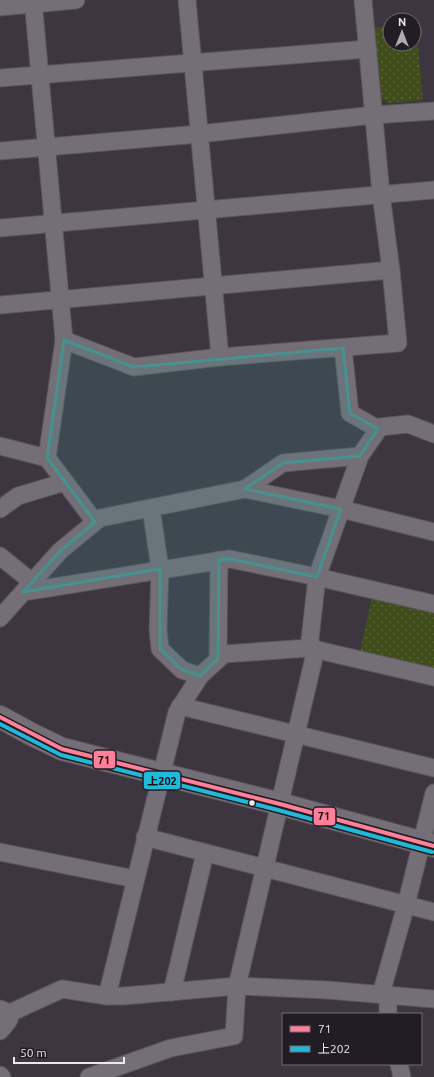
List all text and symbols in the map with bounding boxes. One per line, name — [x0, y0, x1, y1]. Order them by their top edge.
north arrow — [382, 12, 422, 52]
text: N — [398, 16, 406, 28]
line badge: 71 — [93, 750, 116, 769]
text: 71 — [98, 754, 110, 766]
line badge: 上202 — [143, 771, 181, 790]
text: 上202 — [147, 775, 177, 787]
unlabelled marker — [247, 798, 257, 808]
line badge: 71 — [313, 807, 336, 826]
text: 71 — [318, 810, 330, 822]
legend — [282, 1013, 422, 1065]
text: 71 — [318, 1022, 332, 1035]
scale bar — [14, 1039, 124, 1065]
text: 上202 — [318, 1042, 350, 1055]
text: 50 m — [20, 1046, 47, 1059]

